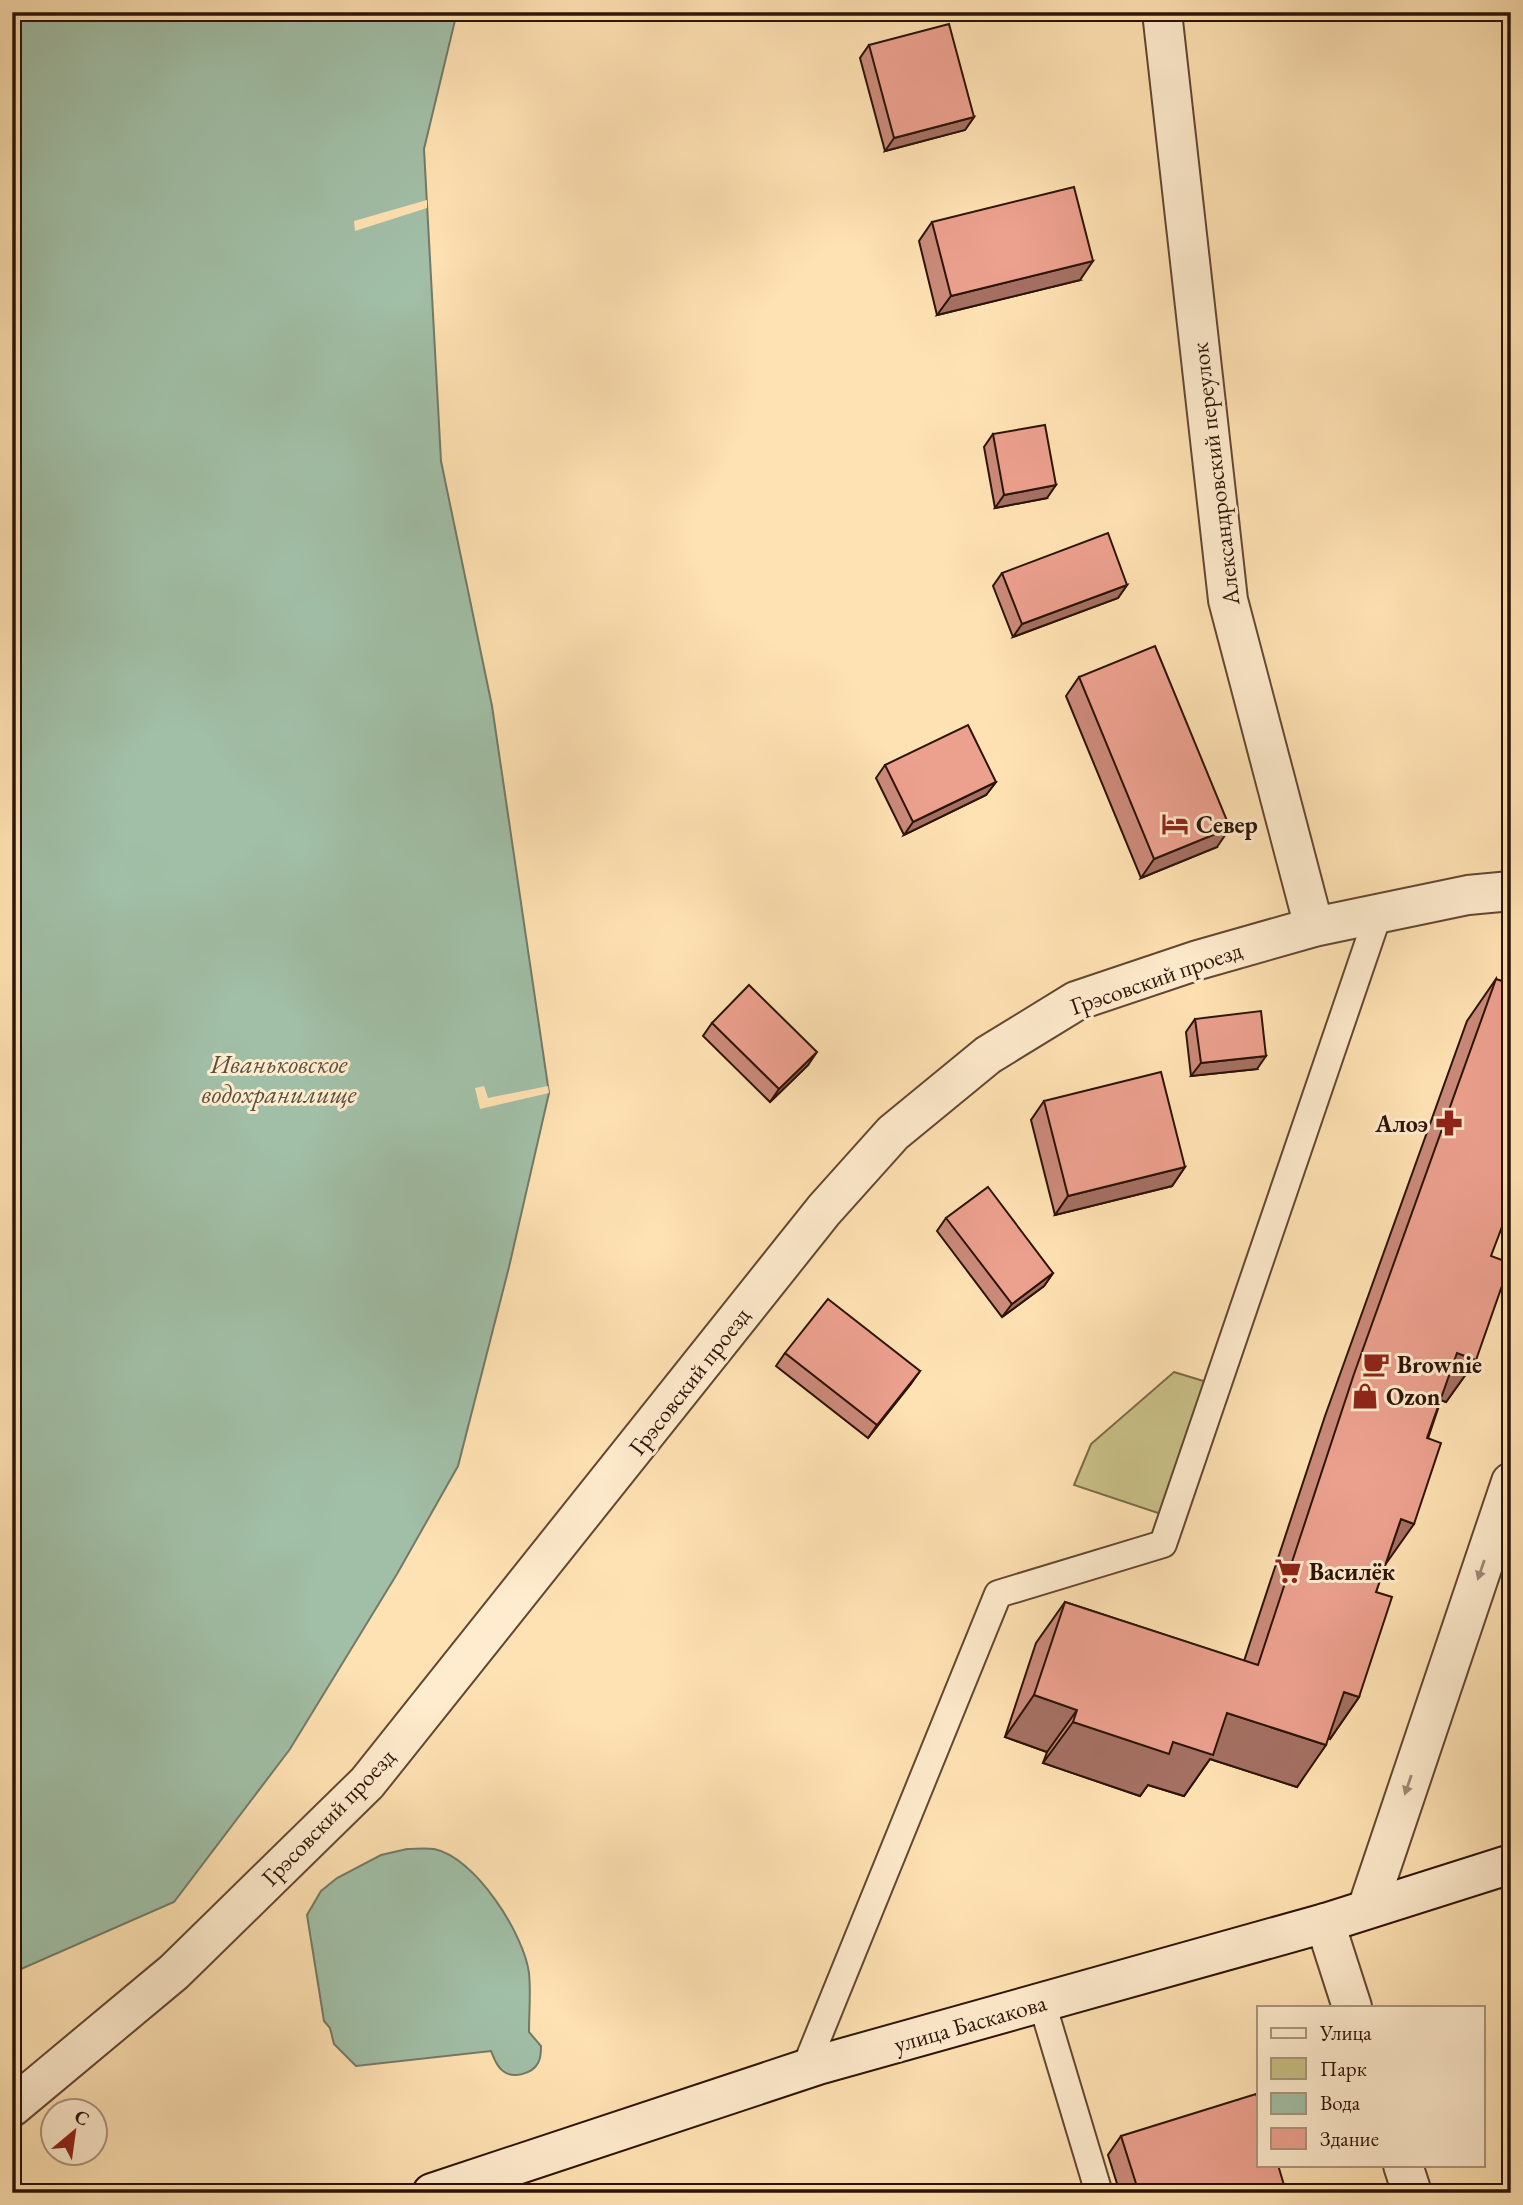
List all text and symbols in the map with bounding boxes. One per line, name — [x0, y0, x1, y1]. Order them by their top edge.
street label: Александровский переулок — [1183, 340, 1247, 608]
hotel icon: Север — [1160, 809, 1190, 839]
place label: Север — [1196, 809, 1258, 840]
street label: Грэсовский проезд — [1066, 934, 1246, 1022]
water label: Иваньковское водохранилище — [202, 1047, 358, 1111]
place label: Алоэ — [1374, 1108, 1428, 1139]
pharmacy icon: Алоэ — [1434, 1108, 1464, 1138]
street label: Грэсовский проезд — [621, 1301, 757, 1461]
cafe icon: Brownie — [1361, 1349, 1391, 1379]
place label: Brownie — [1397, 1349, 1482, 1380]
shop icon: Ozon — [1350, 1381, 1380, 1411]
place label: Ozon — [1386, 1381, 1441, 1412]
supermarket icon: Василёк — [1273, 1556, 1303, 1586]
place label: Василёк — [1309, 1556, 1396, 1587]
one-way arrow — [1475, 1559, 1486, 1580]
street label: Грэсовский проезд — [254, 1742, 402, 1892]
one-way arrow — [1402, 1775, 1413, 1796]
street label: улица Баскакова — [890, 1986, 1050, 2060]
legend — [1257, 2006, 1484, 2166]
text: Улица — [1319, 2019, 1372, 2046]
text: Парк — [1320, 2055, 1367, 2082]
text: Вода — [1320, 2089, 1361, 2116]
north arrow — [38, 2096, 108, 2166]
text: С — [70, 2103, 94, 2132]
text: Здание — [1320, 2125, 1379, 2152]

